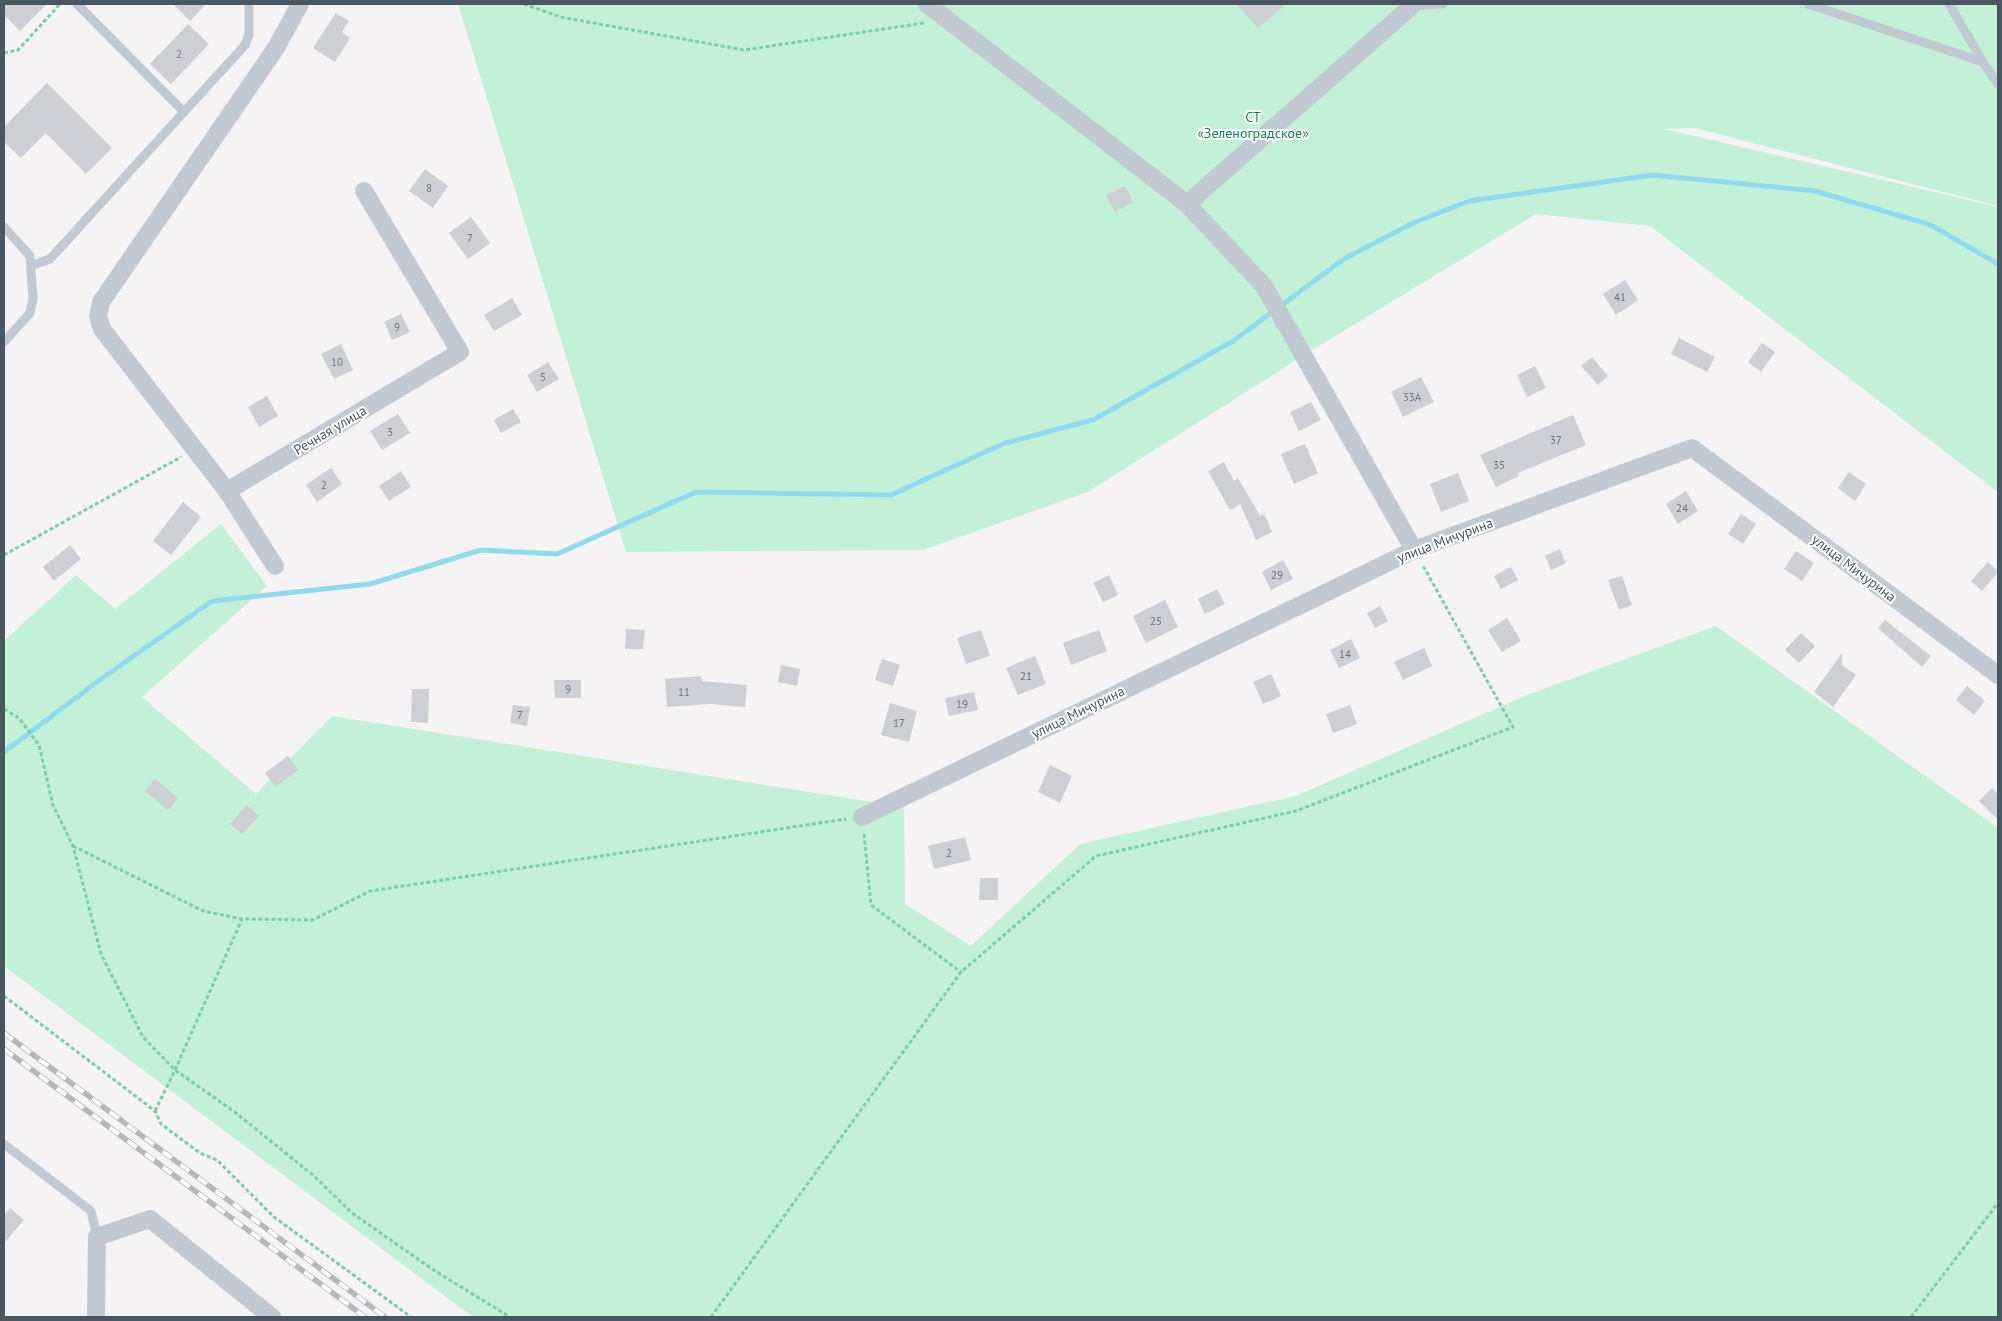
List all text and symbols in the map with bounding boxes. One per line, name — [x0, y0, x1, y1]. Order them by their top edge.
house number: 2 — [176, 47, 182, 61]
park label: СТ «Зеленоградское» — [1197, 108, 1309, 142]
house number: 8 — [426, 181, 432, 195]
house number: 7 — [467, 231, 473, 245]
house number: 41 — [1614, 290, 1626, 304]
house number: 9 — [394, 320, 400, 334]
house number: 10 — [331, 355, 343, 369]
house number: 5 — [540, 370, 546, 384]
house number: 33А — [1403, 390, 1422, 404]
street label: Речная улица — [290, 401, 370, 459]
house number: 3 — [387, 425, 393, 439]
house number: 37 — [1550, 433, 1562, 447]
house number: 35 — [1493, 458, 1505, 472]
house number: 2 — [321, 478, 327, 492]
house number: 24 — [1676, 501, 1688, 515]
street label: улица Мичурина — [1395, 513, 1496, 567]
street label: улица Мичурина — [1808, 530, 1900, 606]
house number: 29 — [1271, 568, 1283, 582]
house number: 25 — [1150, 614, 1162, 628]
house number: 14 — [1339, 647, 1351, 661]
house number: 21 — [1020, 669, 1032, 683]
house number: 9 — [565, 682, 571, 696]
street label: улица Мичурина — [1029, 682, 1127, 742]
house number: 11 — [678, 685, 690, 699]
house number: 19 — [956, 697, 968, 711]
house number: 7 — [517, 708, 523, 722]
house number: 17 — [893, 716, 905, 730]
house number: 2 — [946, 846, 952, 860]

